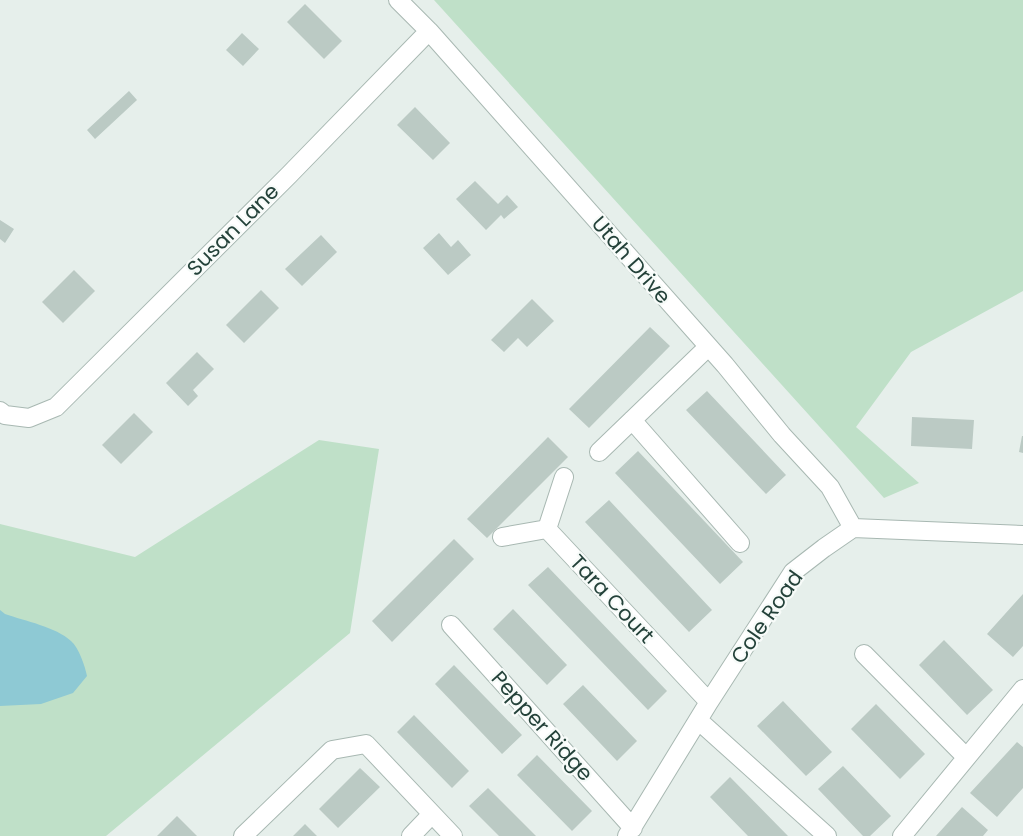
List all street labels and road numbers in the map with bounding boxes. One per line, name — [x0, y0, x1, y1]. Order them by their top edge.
street label: Susan Lane — [180, 177, 285, 282]
street label: Utah Drive — [585, 210, 678, 310]
street label: Tara Court — [564, 548, 661, 649]
street label: Cole Road — [724, 564, 809, 669]
street label: Pepper Ridge — [485, 664, 600, 787]

